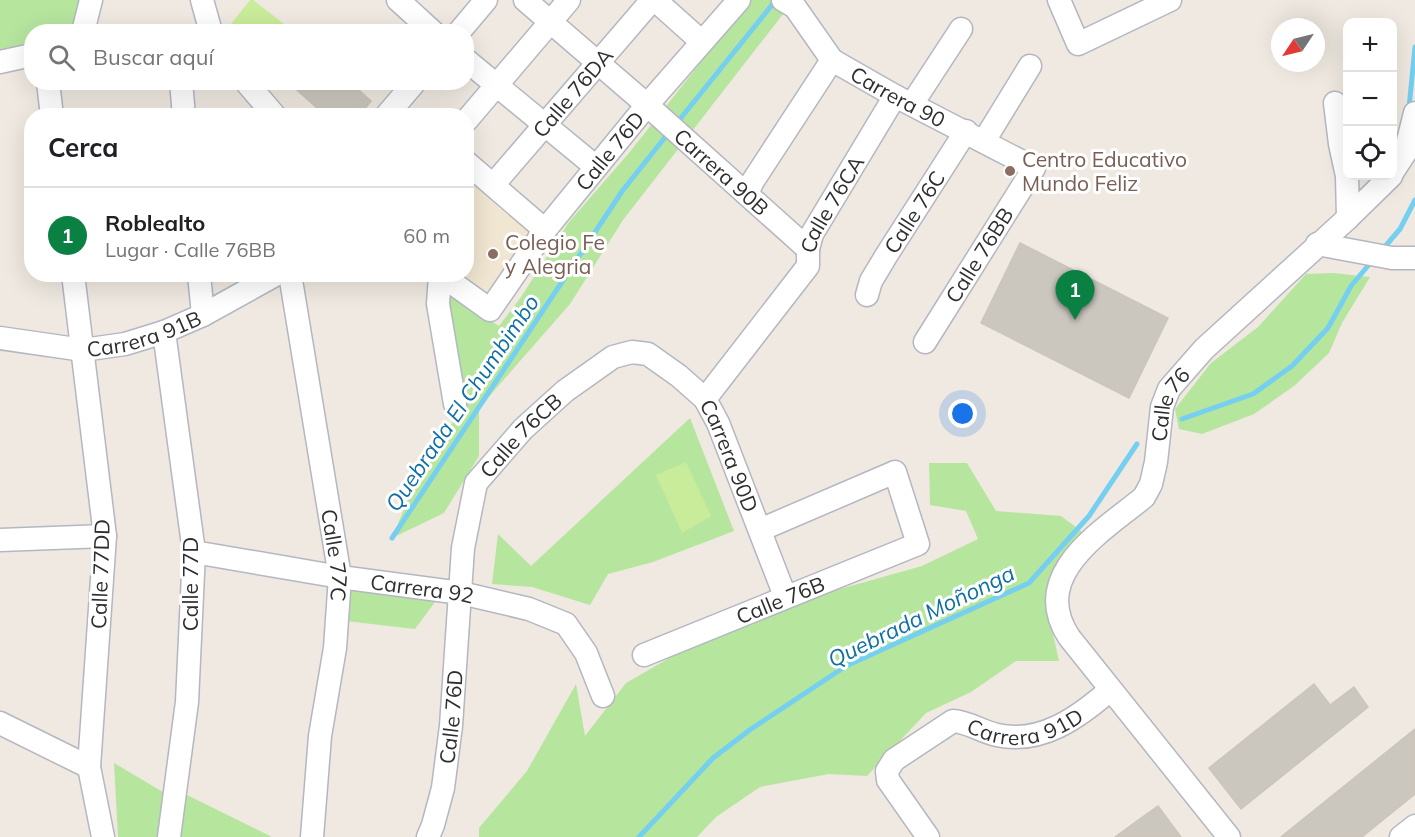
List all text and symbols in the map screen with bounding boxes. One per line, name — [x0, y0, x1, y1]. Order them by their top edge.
north arrow — [1271, 18, 1325, 72]
map controls — [1343, 18, 1397, 180]
button: + — [1343, 18, 1397, 72]
search box — [24, 24, 474, 90]
icon: search — [45, 41, 78, 74]
street label: Calle 76DA — [527, 42, 618, 143]
text: Buscar aquí — [93, 43, 214, 71]
street label: Carrera 90 — [846, 60, 950, 133]
button: − — [1343, 72, 1397, 126]
street label: Calle 76D — [570, 106, 650, 196]
street label: Carrera 90B — [669, 123, 774, 221]
button: locate — [1343, 126, 1397, 180]
text: Cerca — [48, 131, 118, 164]
place label: Centro Educativo Mundo Feliz — [1022, 146, 1187, 196]
street label: Calle 76CA — [795, 150, 869, 256]
marker: Centro Educativo Mundo Feliz — [1003, 164, 1017, 178]
street label: Calle 76C — [878, 166, 950, 258]
street label: Calle 76BB — [940, 203, 1018, 307]
text: Roblealto — [105, 209, 205, 237]
text: 1 — [62, 223, 74, 248]
text: 60 m — [403, 223, 450, 248]
place label: Colegio Fe y Alegria — [505, 229, 605, 279]
text: Lugar · Calle 76BB — [105, 237, 276, 262]
marker: Colegio Fe y Alegria — [486, 247, 500, 261]
pin: 1 — [1056, 270, 1094, 320]
water label: Quebrada El Chumbimbo — [379, 289, 545, 517]
street label: Carrera 91B — [85, 304, 205, 362]
street label: Calle 76 — [1145, 362, 1195, 443]
street label: Calle 76CB — [474, 387, 567, 483]
street label: Carrera 90D — [695, 395, 764, 516]
your location — [948, 399, 977, 428]
street label: Calle 77C — [316, 507, 353, 602]
street label: Calle 77DD — [85, 519, 115, 629]
street label: Calle 77D — [177, 537, 203, 631]
water label: Quebrada Moñonga — [823, 559, 1019, 673]
street label: Carrera 92 — [369, 568, 476, 609]
street label: Calle 76B — [732, 570, 828, 629]
street label: Calle 76D — [433, 669, 468, 765]
street label: Carrera 91D — [963, 702, 1088, 750]

